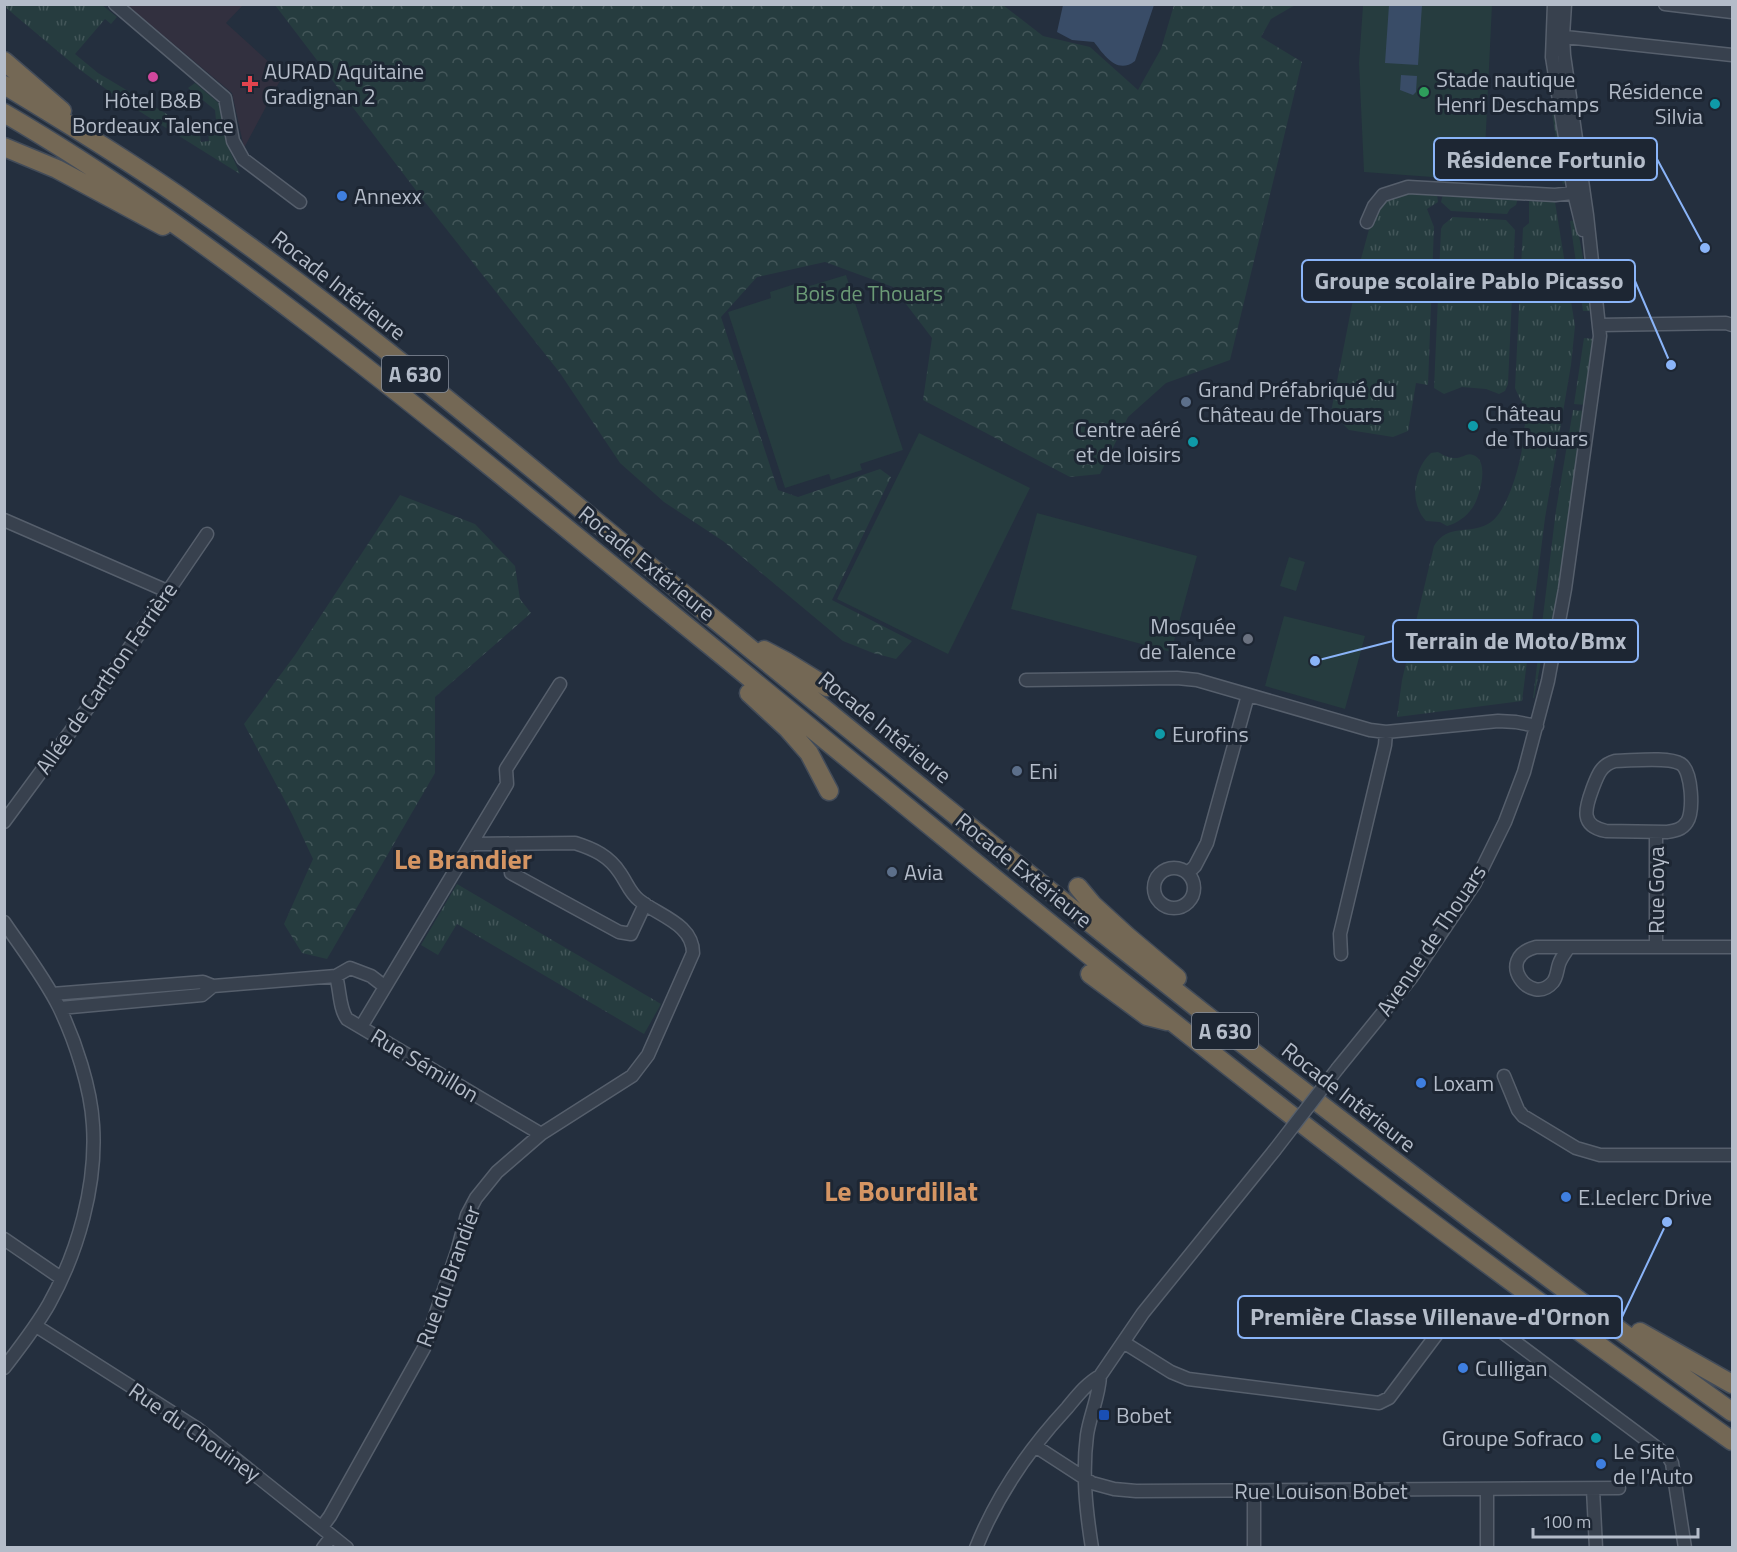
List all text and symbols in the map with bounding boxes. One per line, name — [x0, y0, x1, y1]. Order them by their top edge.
place label: AURAD Aquitaine Gradignan 2 — [264, 54, 424, 113]
place label: Stade nautique Henri Deschamps — [1436, 62, 1599, 121]
marker: Hôtel B&B Bordeaux Talence — [146, 70, 160, 84]
place label: Résidence Silvia — [1608, 74, 1703, 133]
marker: AURAD Aquitaine Gradignan 2 — [241, 75, 259, 93]
place label: Hôtel B&B Bordeaux Talence — [72, 83, 234, 142]
marker: Stade nautique Henri Deschamps — [1417, 85, 1431, 99]
marker: Résidence Silvia — [1708, 97, 1722, 111]
callout: Résidence Fortunio — [1434, 138, 1657, 180]
text: Résidence Fortunio — [1446, 141, 1646, 177]
place label: Annexx — [354, 179, 422, 213]
marker: Annexx — [335, 189, 349, 203]
street label: Rocade Intérieure — [264, 221, 414, 349]
callout: Groupe scolaire Pablo Picasso — [1302, 260, 1635, 302]
text: Groupe scolaire Pablo Picasso — [1315, 262, 1623, 298]
park label: Bois de Thouars — [795, 276, 943, 310]
road number: A 630 — [382, 356, 448, 392]
place label: Grand Préfabriqué du Château de Thouars — [1198, 372, 1395, 431]
marker: Grand Préfabriqué du Château de Thouars — [1179, 395, 1193, 409]
place label: Château de Thouars — [1485, 396, 1588, 455]
place label: Centre aéré et de loisirs — [1075, 412, 1181, 471]
marker: Château de Thouars — [1466, 419, 1480, 433]
marker: Centre aéré et de loisirs — [1186, 435, 1200, 449]
street label: Rocade Extérieure — [571, 497, 723, 629]
street label: Allée de Carthon Ferrière — [27, 575, 185, 781]
place label: Mosquée de Talence — [1139, 609, 1236, 668]
callout: Terrain de Moto/Bmx — [1393, 620, 1638, 662]
text: Terrain de Moto/Bmx — [1406, 622, 1627, 658]
marker: Mosquée de Talence — [1241, 632, 1255, 646]
street label: Rocade Intérieure — [811, 663, 959, 791]
place label: Eurofins — [1172, 717, 1249, 751]
marker: Eurofins — [1153, 727, 1167, 741]
place label: Eni — [1029, 754, 1058, 788]
marker: Eni — [1010, 764, 1024, 778]
street label: Rocade Extérieure — [948, 804, 1100, 936]
district label: Le Brandier — [394, 837, 532, 880]
street label: Rue Goya — [1639, 846, 1673, 934]
place label: Avia — [904, 855, 943, 889]
street label: Avenue de Thouars — [1367, 857, 1495, 1023]
marker: Avia — [885, 865, 899, 879]
road number: A 630 — [1192, 1013, 1258, 1049]
street label: Rue Sémillon — [364, 1019, 486, 1111]
street label: Rocade Intérieure — [1274, 1033, 1424, 1161]
place label: Loxam — [1433, 1066, 1494, 1100]
marker: Loxam — [1414, 1076, 1428, 1090]
district label: Le Bourdillat — [824, 1169, 978, 1212]
place label: E.Leclerc Drive — [1578, 1180, 1712, 1214]
marker: E.Leclerc Drive — [1559, 1190, 1573, 1204]
street label: Rue du Brandier — [407, 1200, 489, 1352]
callout: Première Classe Villenave-d'Ornon — [1238, 1296, 1622, 1338]
text: Première Classe Villenave-d'Ornon — [1250, 1298, 1610, 1334]
place label: Culligan — [1475, 1351, 1548, 1385]
marker: Culligan — [1456, 1361, 1470, 1375]
street label: Rue du Chouiney — [122, 1374, 268, 1490]
place label: Bobet — [1116, 1398, 1172, 1432]
marker: Bobet — [1097, 1408, 1111, 1422]
place label: Groupe Sofraco — [1442, 1421, 1584, 1455]
marker: Groupe Sofraco — [1589, 1431, 1603, 1445]
place label: Le Site de l'Auto — [1613, 1434, 1693, 1493]
marker: Le Site de l'Auto — [1594, 1457, 1608, 1471]
street label: Rue Louison Bobet — [1234, 1474, 1408, 1508]
scale bar — [1533, 1501, 1698, 1539]
text: 100 m — [1542, 1508, 1591, 1535]

